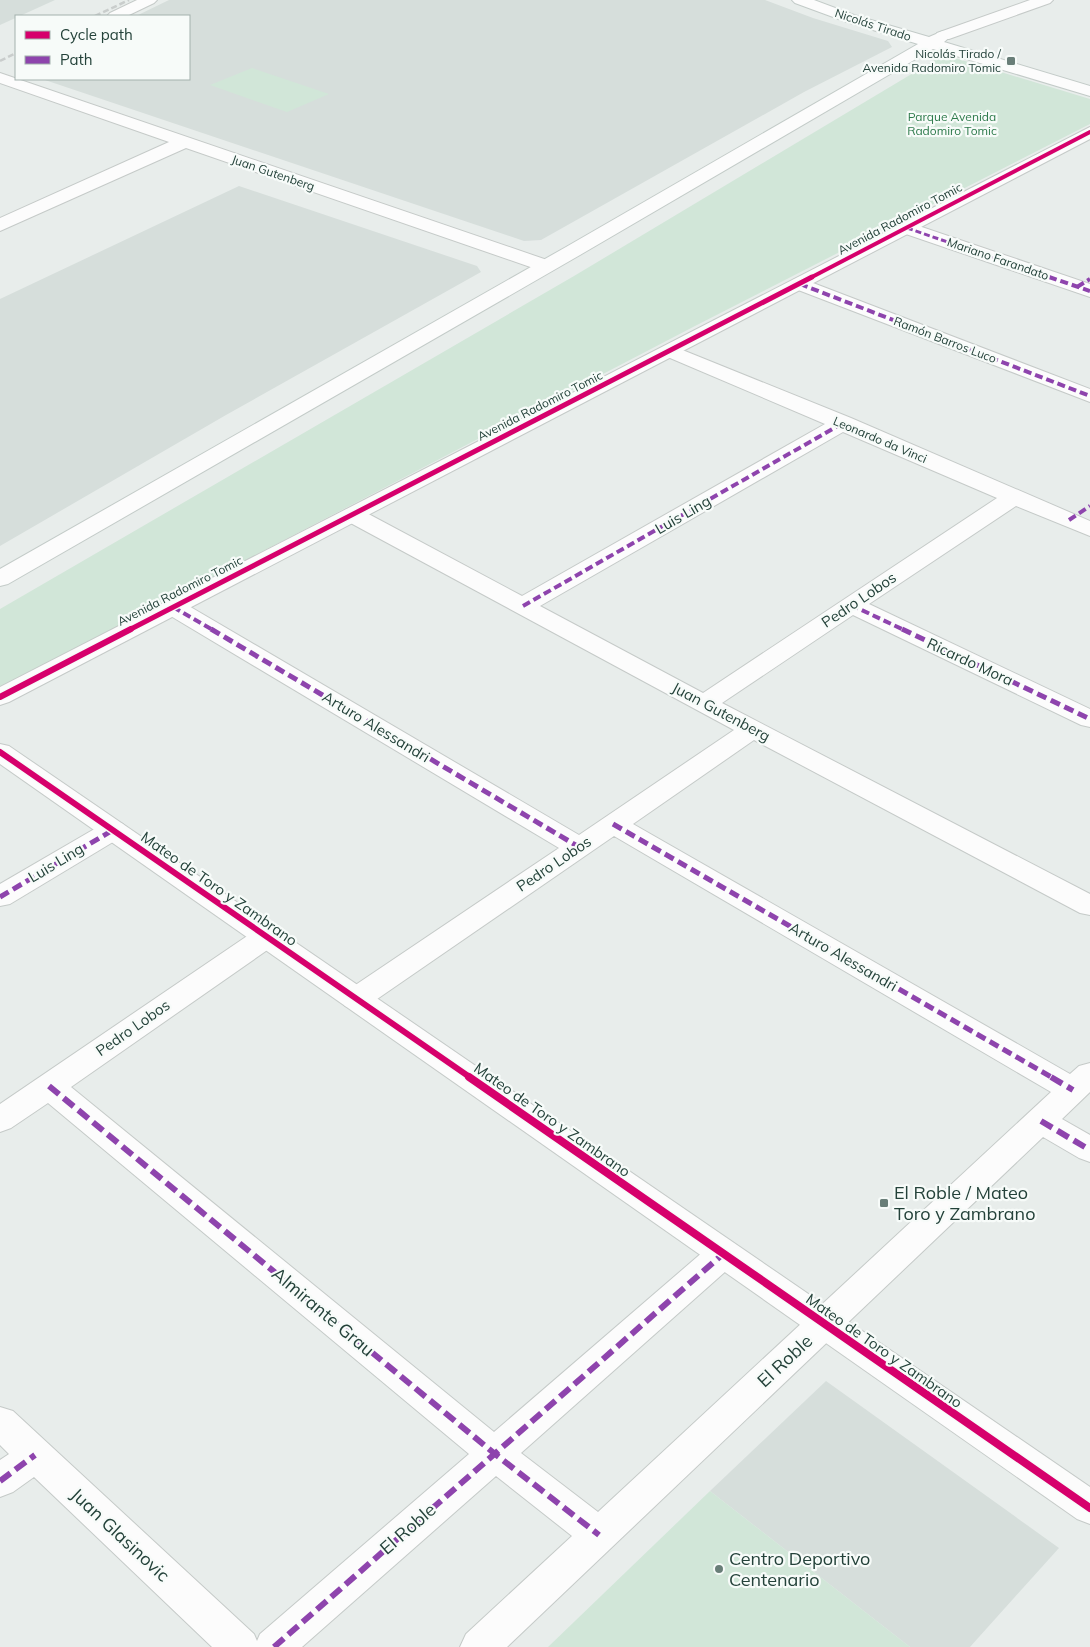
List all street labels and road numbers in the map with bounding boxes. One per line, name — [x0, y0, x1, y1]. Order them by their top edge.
street label: Nicolás Tirado — [833, 5, 913, 44]
street label: Juan Gutenberg — [230, 151, 317, 194]
street label: Avenida Radomiro Tomic — [835, 179, 964, 258]
street label: Mariano Farandato — [945, 234, 1051, 283]
street label: Ramón Barros Luco — [892, 313, 999, 366]
street label: Avenida Radomiro Tomic — [475, 367, 605, 444]
street label: Leonardo da Vinci — [831, 413, 929, 466]
street label: Luis Ling — [652, 491, 714, 538]
street label: Avenida Radomiro Tomic — [115, 552, 245, 629]
street label: Pedro Lobos — [818, 568, 900, 632]
street label: Ricardo Mora — [924, 633, 1016, 690]
street label: Juan Gutenberg — [669, 678, 774, 745]
street label: Arturo Alessandri — [319, 687, 433, 766]
street label: Mateo de Toro y Zambrano — [137, 827, 301, 950]
street label: Pedro Lobos — [513, 832, 595, 896]
street label: Luis Ling — [25, 839, 87, 886]
street label: Arturo Alessandri — [786, 918, 901, 995]
street label: Pedro Lobos — [92, 995, 173, 1060]
street label: Mateo de Toro y Zambrano — [470, 1058, 634, 1181]
street label: Almirante Grau — [267, 1262, 379, 1361]
street label: Mateo de Toro y Zambrano — [802, 1289, 966, 1412]
street label: El Roble — [752, 1329, 817, 1392]
street label: Juan Glasinovic — [66, 1483, 175, 1586]
street label: El Roble — [375, 1498, 440, 1559]

